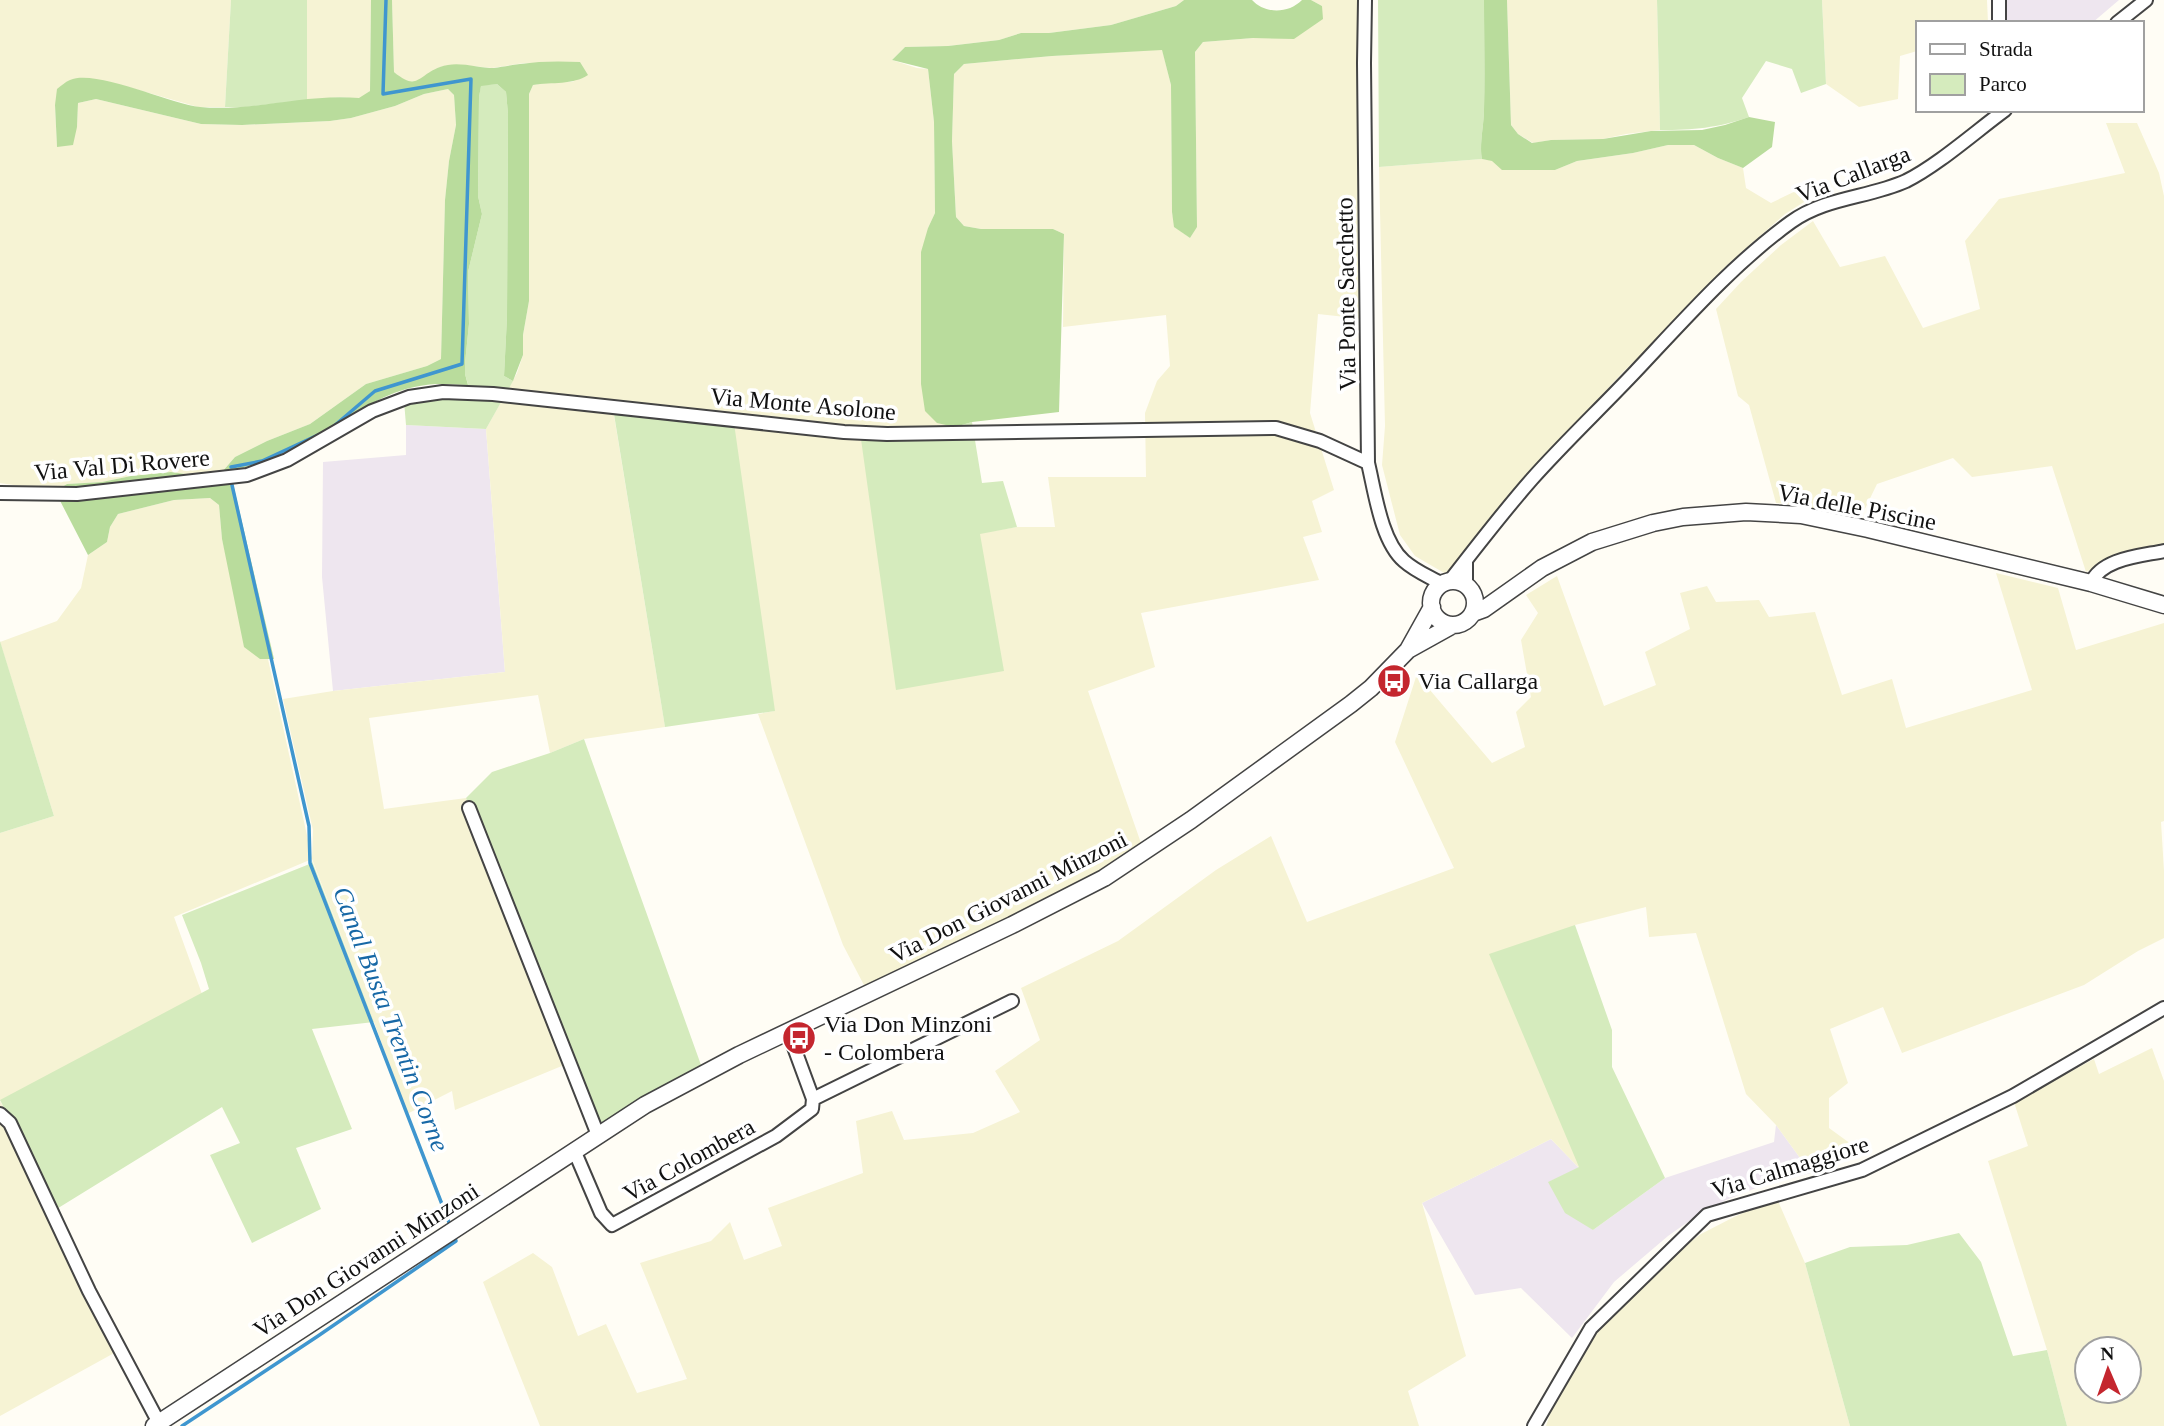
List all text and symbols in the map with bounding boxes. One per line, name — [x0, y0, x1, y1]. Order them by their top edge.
legend — [1916, 21, 2143, 112]
text: Strada — [1979, 37, 2033, 61]
text: Parco — [1979, 72, 2027, 96]
street label: Via Callarga — [1792, 140, 1914, 208]
street label: Via Ponte Sacchetto — [1331, 197, 1361, 391]
street label: Via Monte Asolone — [709, 383, 897, 425]
street label: Via Val Di Rovere — [33, 444, 211, 486]
street label: Via delle Piscine — [1775, 479, 1939, 535]
bus stop icon: Via Callarga — [1375, 662, 1413, 700]
place label: Via Callarga — [1418, 668, 1538, 694]
street label: Via Don Giovanni Minzoni — [885, 826, 1131, 968]
water label: Canal Busta Trentin Corne — [327, 882, 455, 1156]
place label: Via Don Minzoni - Colombera — [824, 1011, 992, 1065]
bus stop icon: Via Don Minzoni - Colombera — [780, 1019, 818, 1057]
street label: Via Colombera — [619, 1113, 759, 1207]
street label: Via Calmaggiore — [1708, 1131, 1872, 1203]
street label: Via Don Giovanni Minzoni — [249, 1177, 484, 1343]
north arrow — [2073, 1335, 2143, 1405]
text: N — [2100, 1343, 2115, 1364]

